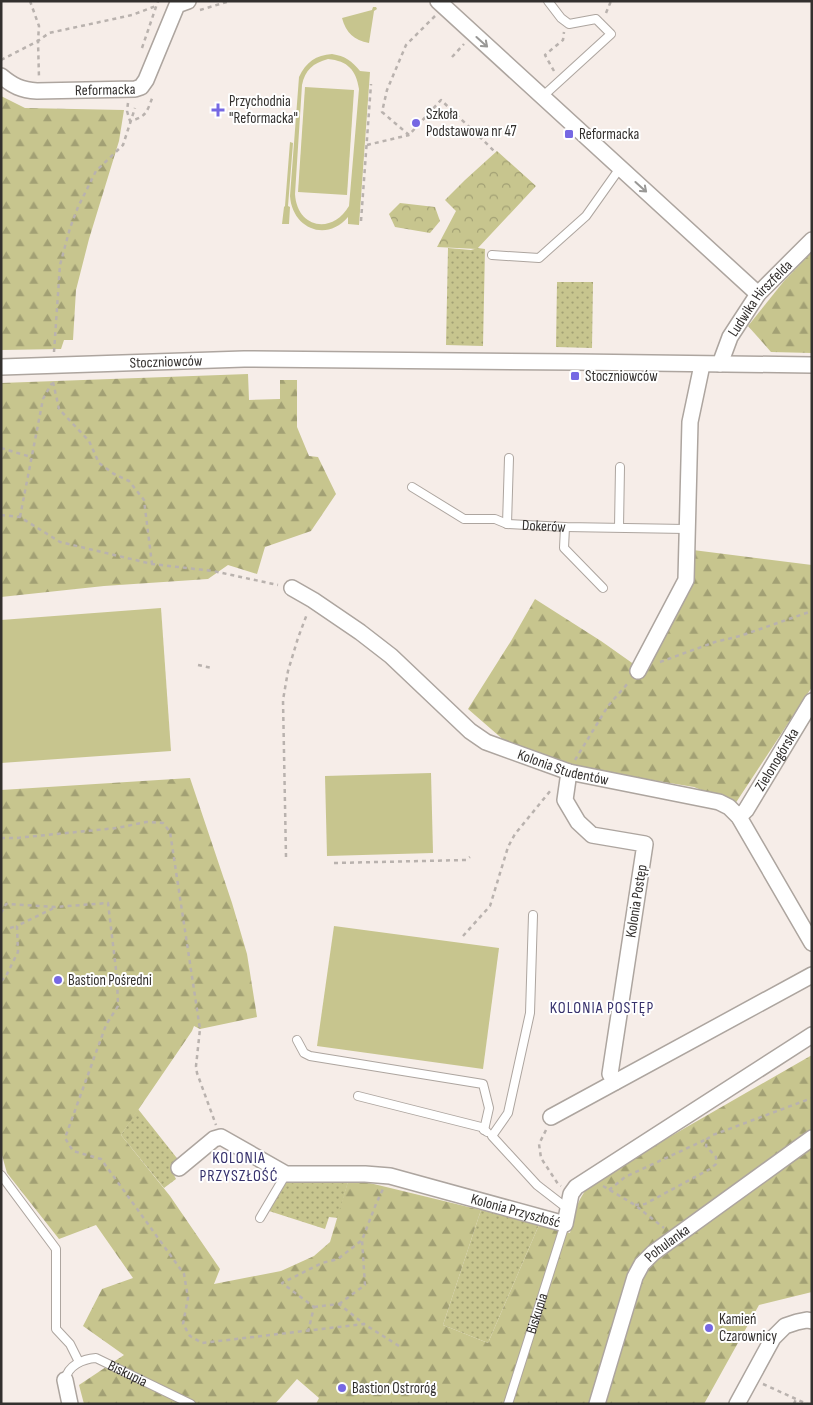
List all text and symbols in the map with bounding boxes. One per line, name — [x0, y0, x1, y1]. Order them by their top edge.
one-way arrow — [476, 36, 489, 48]
street label: Reformacka — [75, 80, 136, 100]
place label: Przychodnia "Reformacka" — [229, 92, 298, 128]
marker: Przychodnia "Reformacka" — [211, 103, 225, 117]
place label: Szkoła Podstawowa nr 47 — [426, 105, 517, 141]
marker: Szkoła Podstawowa nr 47 — [410, 117, 422, 129]
place label: Reformacka — [579, 125, 639, 144]
marker: Reformacka — [563, 128, 575, 140]
one-way arrow — [634, 181, 647, 193]
street label: Ludwika Hirszfelda — [724, 256, 797, 340]
street label: Stoczniowców — [129, 351, 203, 373]
place label: Stoczniowców — [585, 367, 658, 386]
marker: Stoczniowców — [569, 370, 581, 382]
street label: Dokerów — [521, 516, 567, 537]
street label: Zielonogórska — [751, 725, 803, 795]
street label: Kolonia Studentów — [515, 745, 611, 790]
street label: Kolonia Postęp — [621, 863, 652, 939]
place label: Bastion Pośredni — [68, 971, 152, 990]
marker: Bastion Pośredni — [52, 974, 64, 986]
district label: KOLONIA POSTĘP — [550, 999, 654, 1018]
district label: KOLONIA PRZYSZŁOŚĆ — [200, 1149, 278, 1186]
street label: Kolonia Przyszłość — [469, 1190, 563, 1232]
street label: Pohulanka — [640, 1220, 694, 1266]
street label: Biskupia — [522, 1291, 553, 1336]
place label: Kamień Czarownicy — [719, 1310, 777, 1346]
marker: Kamień Czarownicy — [703, 1322, 715, 1334]
street label: Biskupia — [105, 1356, 151, 1392]
place label: Bastion Ostroróg — [352, 1379, 436, 1398]
marker: Bastion Ostroróg — [336, 1382, 348, 1394]

